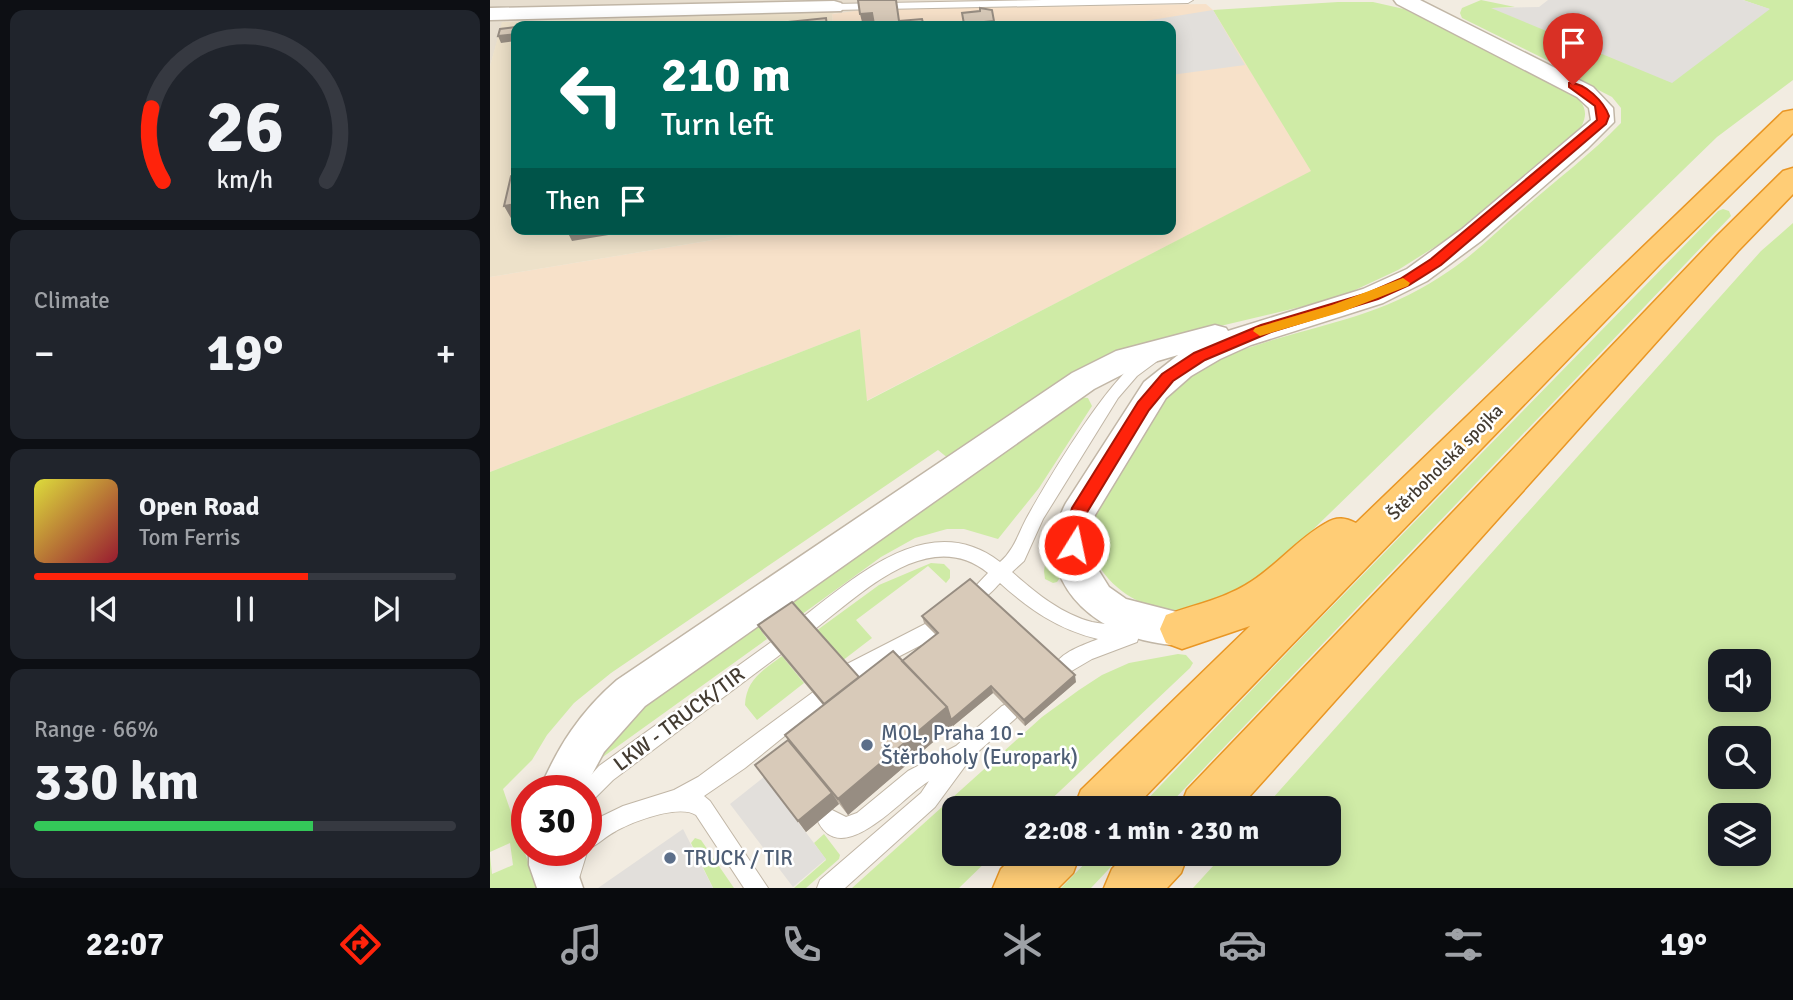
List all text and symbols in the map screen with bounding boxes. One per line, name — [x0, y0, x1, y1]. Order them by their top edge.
pin — [1543, 13, 1603, 85]
icon: arrive — [1554, 24, 1592, 62]
text: 210 m — [661, 45, 791, 105]
icon: left — [546, 49, 637, 140]
text: 26 — [206, 83, 284, 172]
text: Turn left — [661, 105, 774, 144]
text: km/h — [217, 164, 273, 195]
icon: arrive — [614, 182, 652, 220]
text: Then — [546, 185, 600, 217]
text: Climate — [34, 286, 110, 315]
text: 19° — [207, 321, 283, 385]
text: − — [34, 330, 55, 377]
text: + — [435, 330, 456, 377]
street label: Štěrboholská spojka — [1382, 399, 1508, 525]
text: Open Road — [139, 491, 260, 523]
position arrow — [1037, 508, 1111, 582]
text: Tom Ferris — [139, 523, 240, 552]
icon: previous — [85, 590, 123, 628]
icon: pause — [226, 590, 264, 628]
icon: next — [367, 590, 405, 628]
map controls — [1708, 649, 1771, 866]
button: sound — [1708, 649, 1771, 712]
street label: LKW - TRUCK/TIR — [608, 661, 750, 777]
text: Range · 66% — [34, 715, 158, 744]
place label: MOL, Praha 10 - Štěrboholy (Europark) — [881, 720, 1078, 770]
button: search — [1708, 726, 1771, 789]
marker: MOL, Praha 10 - Štěrboholy (Europark) — [859, 737, 875, 753]
text: 330 km — [34, 750, 199, 814]
speed limit sign: 30 — [511, 775, 602, 866]
button: layers — [1708, 803, 1771, 866]
text: 22:08 · 1 min · 230 m — [1024, 815, 1259, 847]
place label: TRUCK / TIR — [684, 845, 793, 871]
marker: TRUCK / TIR — [662, 850, 678, 866]
icon: directions — [336, 920, 385, 969]
icon: music — [557, 920, 606, 969]
icon: phone — [777, 920, 826, 969]
icon: climate — [998, 920, 1047, 969]
icon: car — [1218, 920, 1267, 969]
icon: filters — [1439, 920, 1488, 969]
text: 22:07 — [86, 925, 164, 964]
text: 19° — [1660, 925, 1707, 964]

